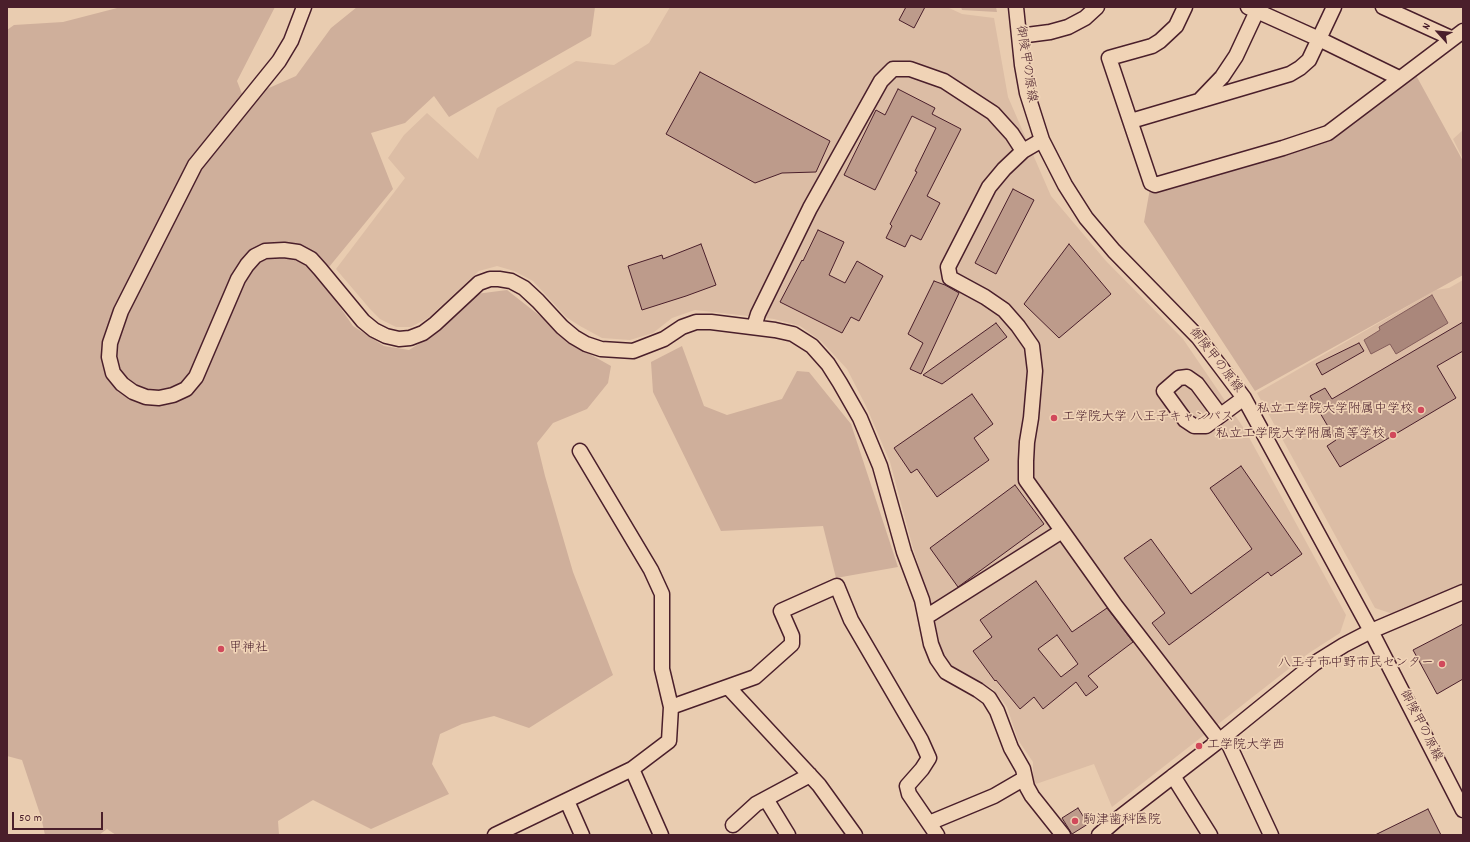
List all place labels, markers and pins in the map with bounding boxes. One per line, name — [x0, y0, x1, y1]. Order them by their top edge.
place label: 私立工学院大学附属中学校 — [1257, 402, 1413, 418]
marker: 私立工学院大学附属中学校 — [1416, 405, 1426, 415]
place label: 工学院大学 八王子キャンパス — [1062, 410, 1234, 426]
marker: 工学院大学 八王子キャンパス — [1049, 413, 1059, 423]
place label: 私立工学院大学附属高等学校 — [1216, 427, 1385, 443]
marker: 私立工学院大学附属高等学校 — [1388, 430, 1398, 440]
place label: 甲神社 — [229, 641, 268, 657]
marker: 甲神社 — [216, 644, 226, 654]
place label: 八王子市中野市民センター — [1278, 656, 1434, 672]
marker: 八王子市中野市民センター — [1437, 659, 1447, 669]
place label: 工学院大学西 — [1207, 738, 1285, 754]
marker: 工学院大学西 — [1194, 741, 1204, 751]
place label: 駒津歯科医院 — [1083, 813, 1161, 829]
marker: 駒津歯科医院 — [1070, 816, 1080, 826]

